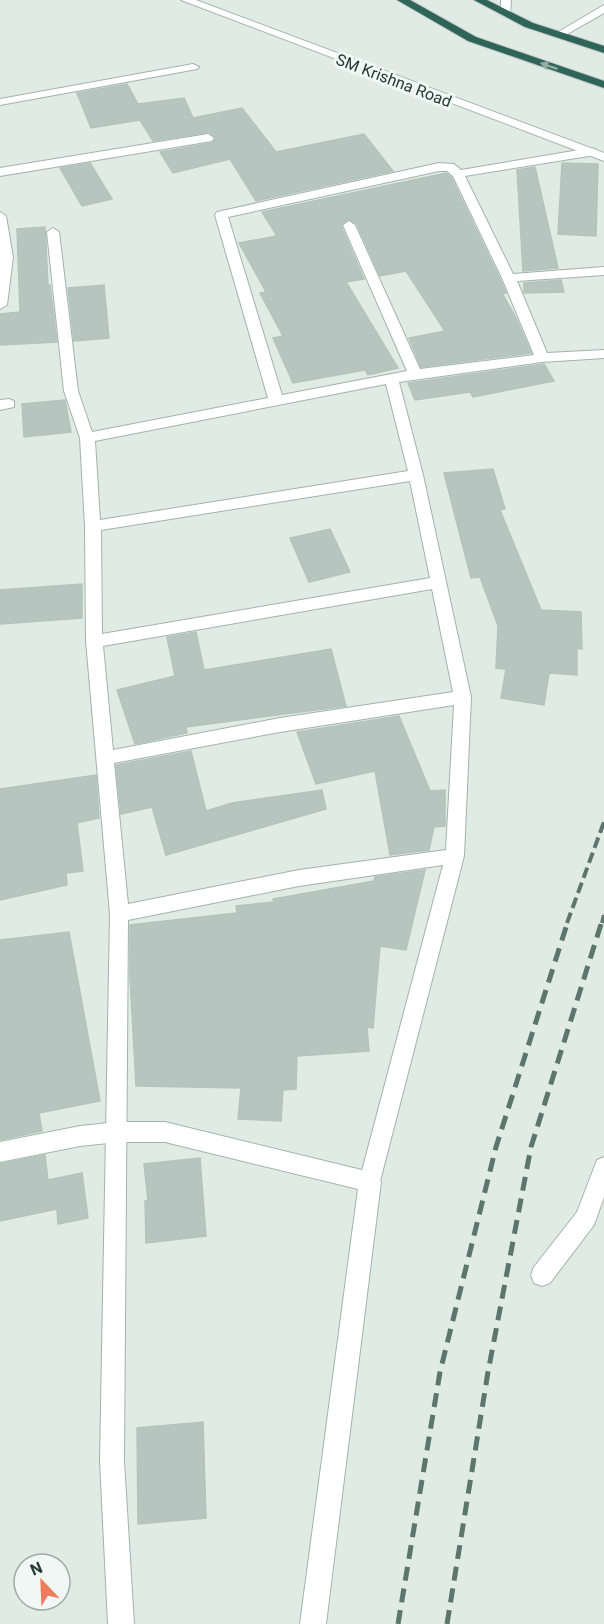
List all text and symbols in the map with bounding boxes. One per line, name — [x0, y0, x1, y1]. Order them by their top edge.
street label: SM Krishna Road — [333, 50, 454, 111]
one-way arrow — [540, 60, 558, 70]
north arrow — [12, 1552, 72, 1612]
text: N — [27, 1558, 45, 1580]

